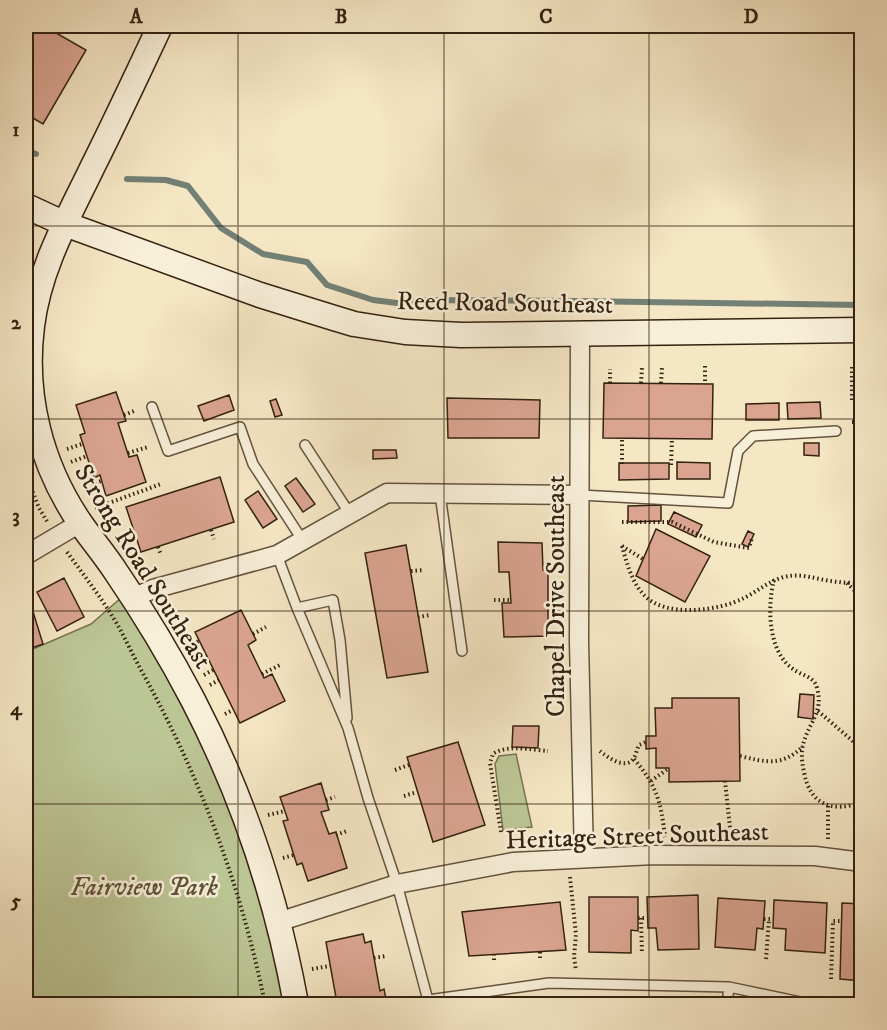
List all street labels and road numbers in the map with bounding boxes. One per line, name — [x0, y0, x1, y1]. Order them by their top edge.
street label: Reed Road Southeast — [397, 285, 613, 322]
street label: Strong Road Southeast — [66, 458, 219, 675]
street label: Chapel Drive Southeast — [540, 475, 573, 717]
street label: Heritage Street Southeast — [505, 815, 769, 858]

